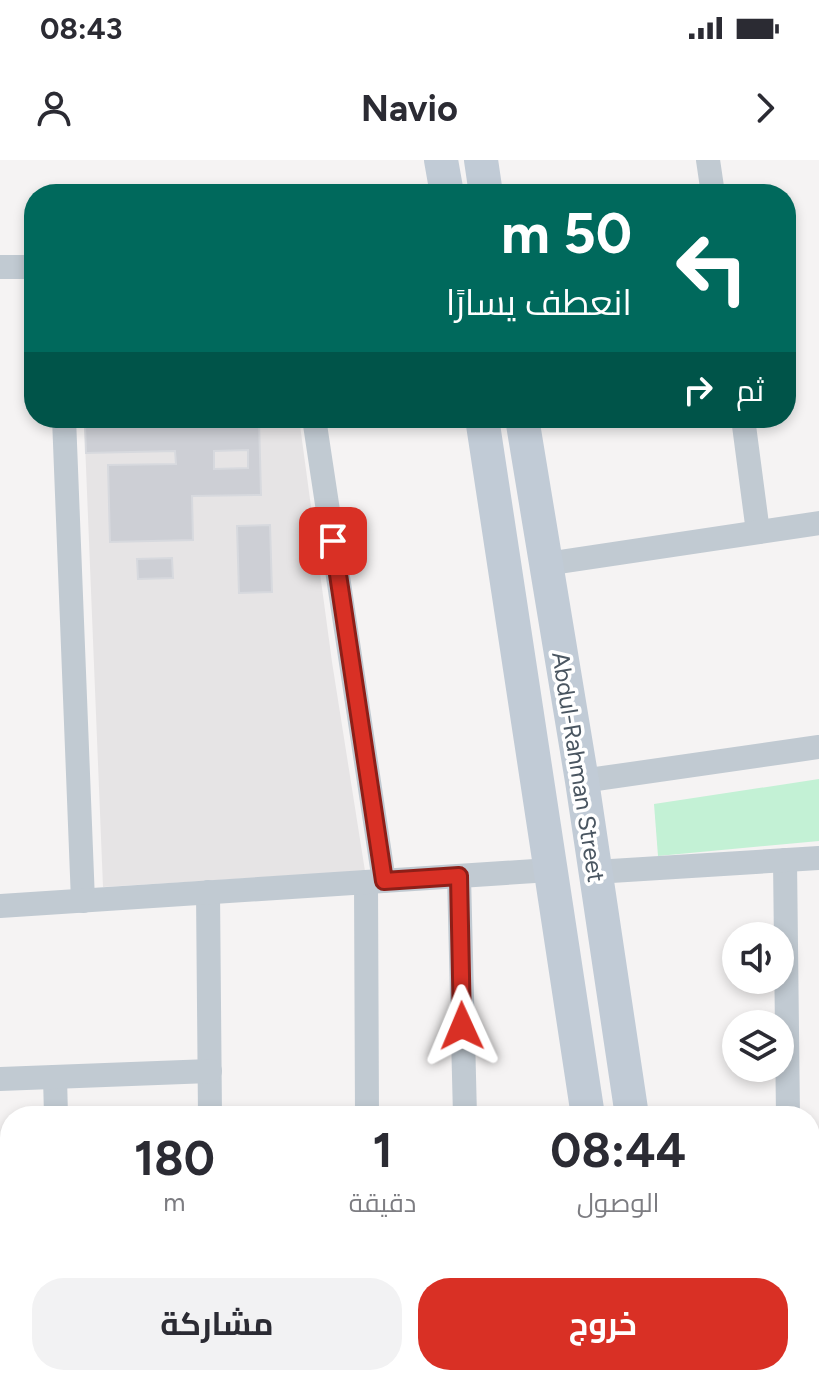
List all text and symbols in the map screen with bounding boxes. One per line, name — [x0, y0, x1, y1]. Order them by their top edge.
text: 08:43 — [40, 10, 123, 47]
icon: person — [32, 86, 76, 130]
icon: forward — [743, 86, 787, 130]
text: Navio — [361, 87, 458, 130]
text: 50 m — [501, 200, 632, 267]
icon: left — [660, 216, 764, 320]
text: انعطف يسارًا — [446, 281, 632, 324]
icon: right — [676, 368, 720, 412]
text: ثم — [736, 372, 764, 409]
pin — [299, 507, 367, 575]
icon: arrive — [311, 519, 355, 563]
street label: Abdul-Rahman Street — [546, 650, 611, 884]
map controls — [722, 922, 794, 1082]
button: sound — [722, 922, 794, 994]
position arrow — [420, 984, 504, 1068]
button: layers — [722, 1010, 794, 1082]
text: 1 — [372, 1121, 393, 1179]
text: 08:44 — [550, 1121, 686, 1179]
text: 180 — [134, 1129, 215, 1187]
text: m — [163, 1186, 185, 1218]
text: دقيقة — [349, 1187, 416, 1219]
text: الوصول — [577, 1187, 660, 1219]
button: مشاركة — [32, 1278, 402, 1370]
button: خروج — [418, 1278, 788, 1370]

